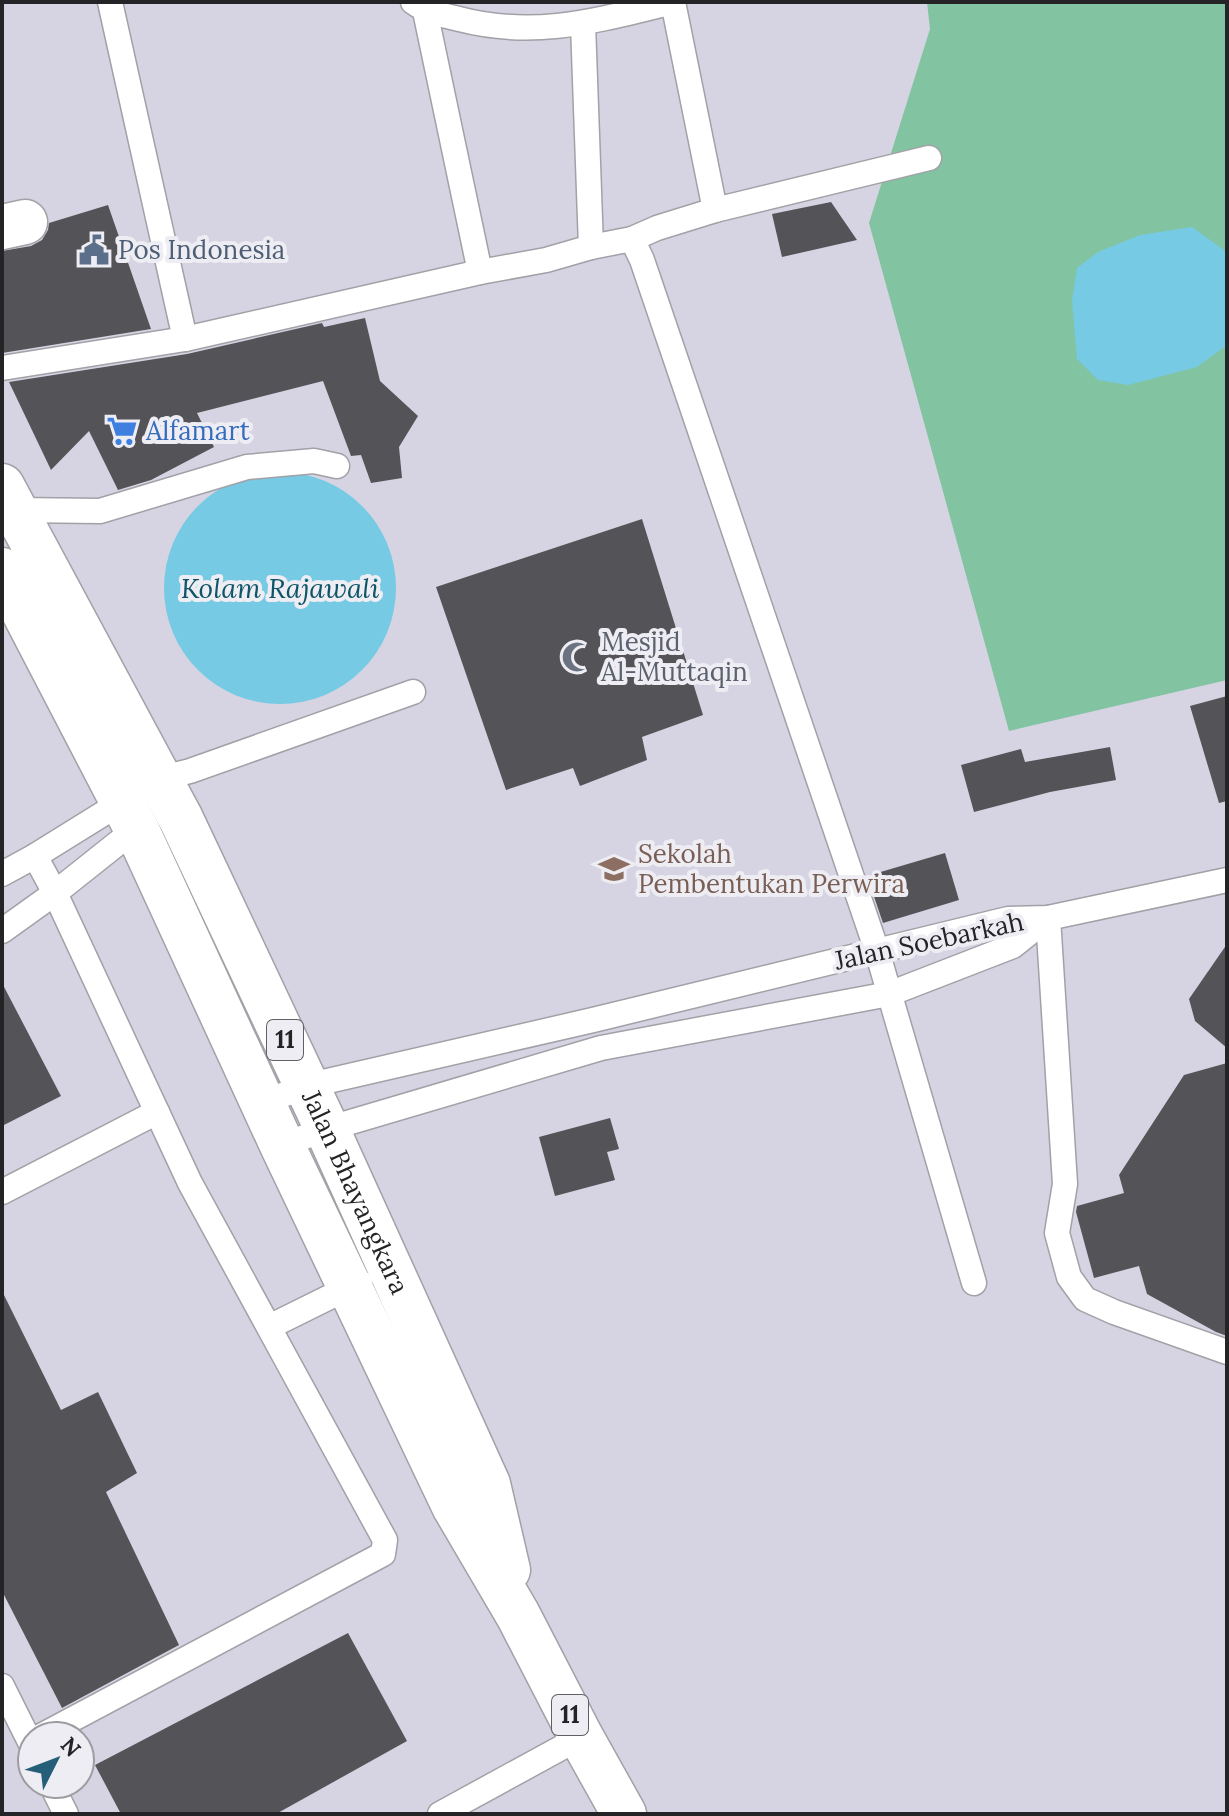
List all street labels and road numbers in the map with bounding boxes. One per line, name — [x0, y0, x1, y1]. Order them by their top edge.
street label: Jalan Soebarkah — [830, 904, 1026, 977]
road number: 11 — [267, 1020, 303, 1060]
street label: Jalan Bhayangkara — [295, 1084, 417, 1299]
road number: 11 — [552, 1695, 588, 1735]

